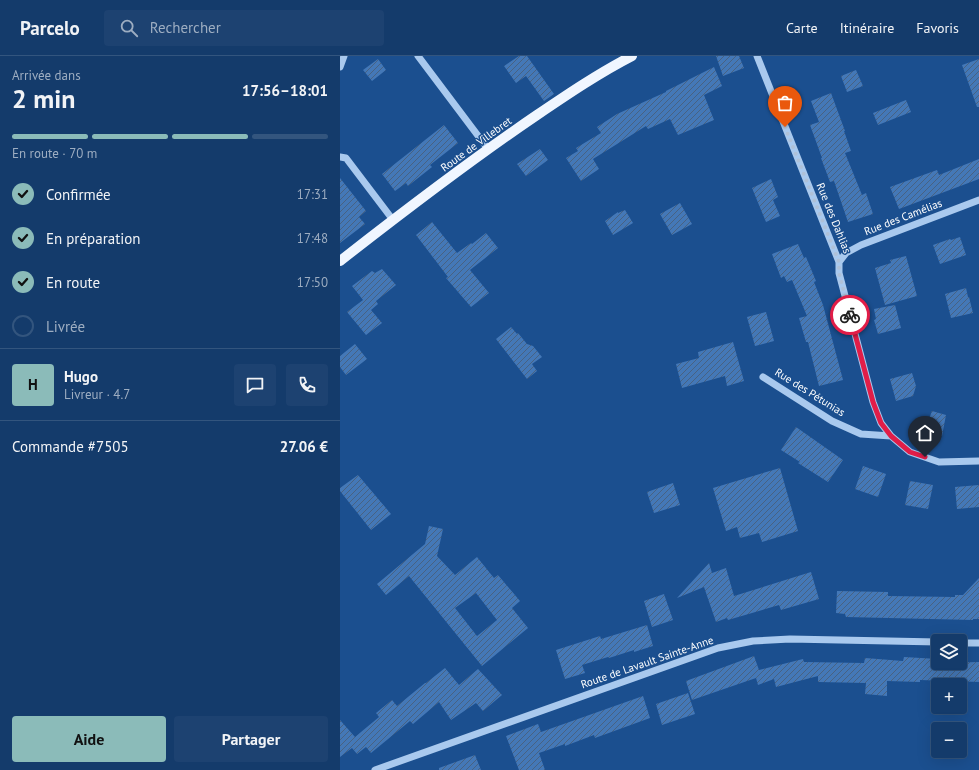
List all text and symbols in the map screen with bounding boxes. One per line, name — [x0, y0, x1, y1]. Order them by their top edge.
search box — [104, 10, 384, 46]
text: Parcelo — [20, 16, 80, 40]
icon: search — [118, 17, 140, 39]
text: Rechercher — [150, 18, 221, 37]
text: Carte — [786, 19, 818, 37]
text: Itinéraire — [840, 19, 894, 37]
text: Favoris — [916, 19, 959, 37]
text: Arrivée dans — [12, 67, 81, 84]
text: 17:56–18:01 — [242, 81, 328, 100]
text: 2 min — [12, 82, 75, 115]
pin — [768, 86, 802, 127]
icon: bag — [774, 92, 796, 114]
street label: Route de Villebret — [438, 113, 514, 174]
text: En route · 70 m — [12, 145, 97, 162]
street label: Rue des Dahlias — [813, 181, 855, 256]
icon: check — [12, 183, 34, 205]
text: Confirmée — [46, 185, 111, 204]
text: 17:31 — [297, 186, 328, 203]
street label: Rue des Camélias — [862, 196, 944, 238]
icon: check — [12, 227, 34, 249]
text: En préparation — [46, 229, 141, 248]
text: 17:48 — [297, 230, 328, 247]
icon: check — [12, 271, 34, 293]
text: En route — [46, 273, 100, 292]
text: 17:50 — [297, 274, 328, 291]
courier — [830, 295, 870, 335]
icon: bike — [839, 304, 861, 326]
text: Livrée — [46, 317, 85, 336]
button: chat — [234, 364, 276, 406]
button: phone — [286, 364, 328, 406]
street label: Rue des Pétunias — [772, 365, 848, 419]
text: Hugo — [64, 367, 98, 386]
text: H — [28, 375, 38, 394]
text: Livreur · 4.7 — [64, 386, 130, 403]
pin — [908, 416, 942, 457]
icon: home — [914, 422, 936, 444]
text: Commande #7505 — [12, 437, 129, 456]
text: 27.06 € — [280, 437, 328, 456]
street label: Route de Lavault Sainte-Anne — [579, 633, 716, 691]
map controls — [931, 634, 967, 758]
button: layers — [931, 634, 967, 670]
button: + — [931, 678, 967, 714]
button: Aide — [12, 716, 166, 762]
button: Partager — [174, 716, 328, 762]
button: − — [931, 722, 967, 758]

